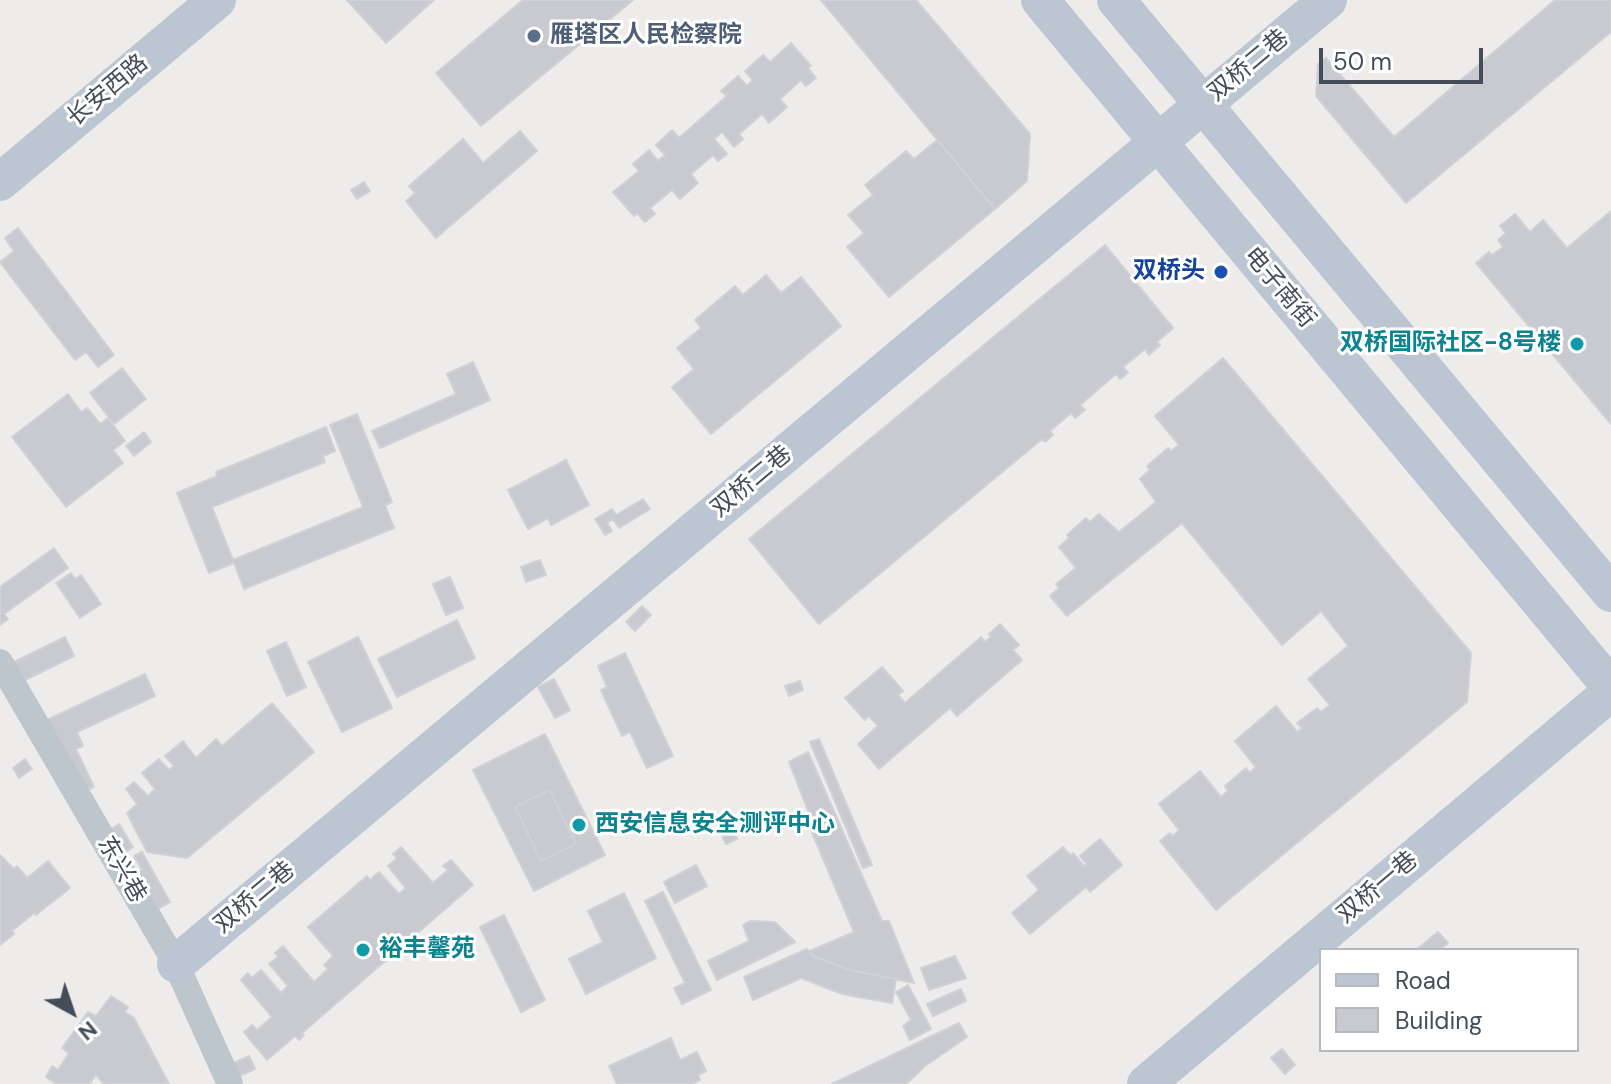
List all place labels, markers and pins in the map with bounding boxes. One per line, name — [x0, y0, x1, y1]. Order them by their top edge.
place label: 雁塔区人民检察院 — [550, 22, 742, 50]
marker: 雁塔区人民检察院 — [525, 27, 543, 45]
place label: 双桥头 — [1133, 258, 1205, 286]
marker: 双桥头 — [1212, 263, 1230, 281]
place label: 双桥国际社区-8号楼 — [1340, 330, 1561, 358]
marker: 双桥国际社区-8号楼 — [1568, 335, 1586, 353]
place label: 西安信息安全测评中心 — [595, 811, 835, 839]
marker: 西安信息安全测评中心 — [570, 816, 588, 834]
place label: 裕丰馨苑 — [379, 936, 475, 964]
marker: 裕丰馨苑 — [354, 941, 372, 959]

